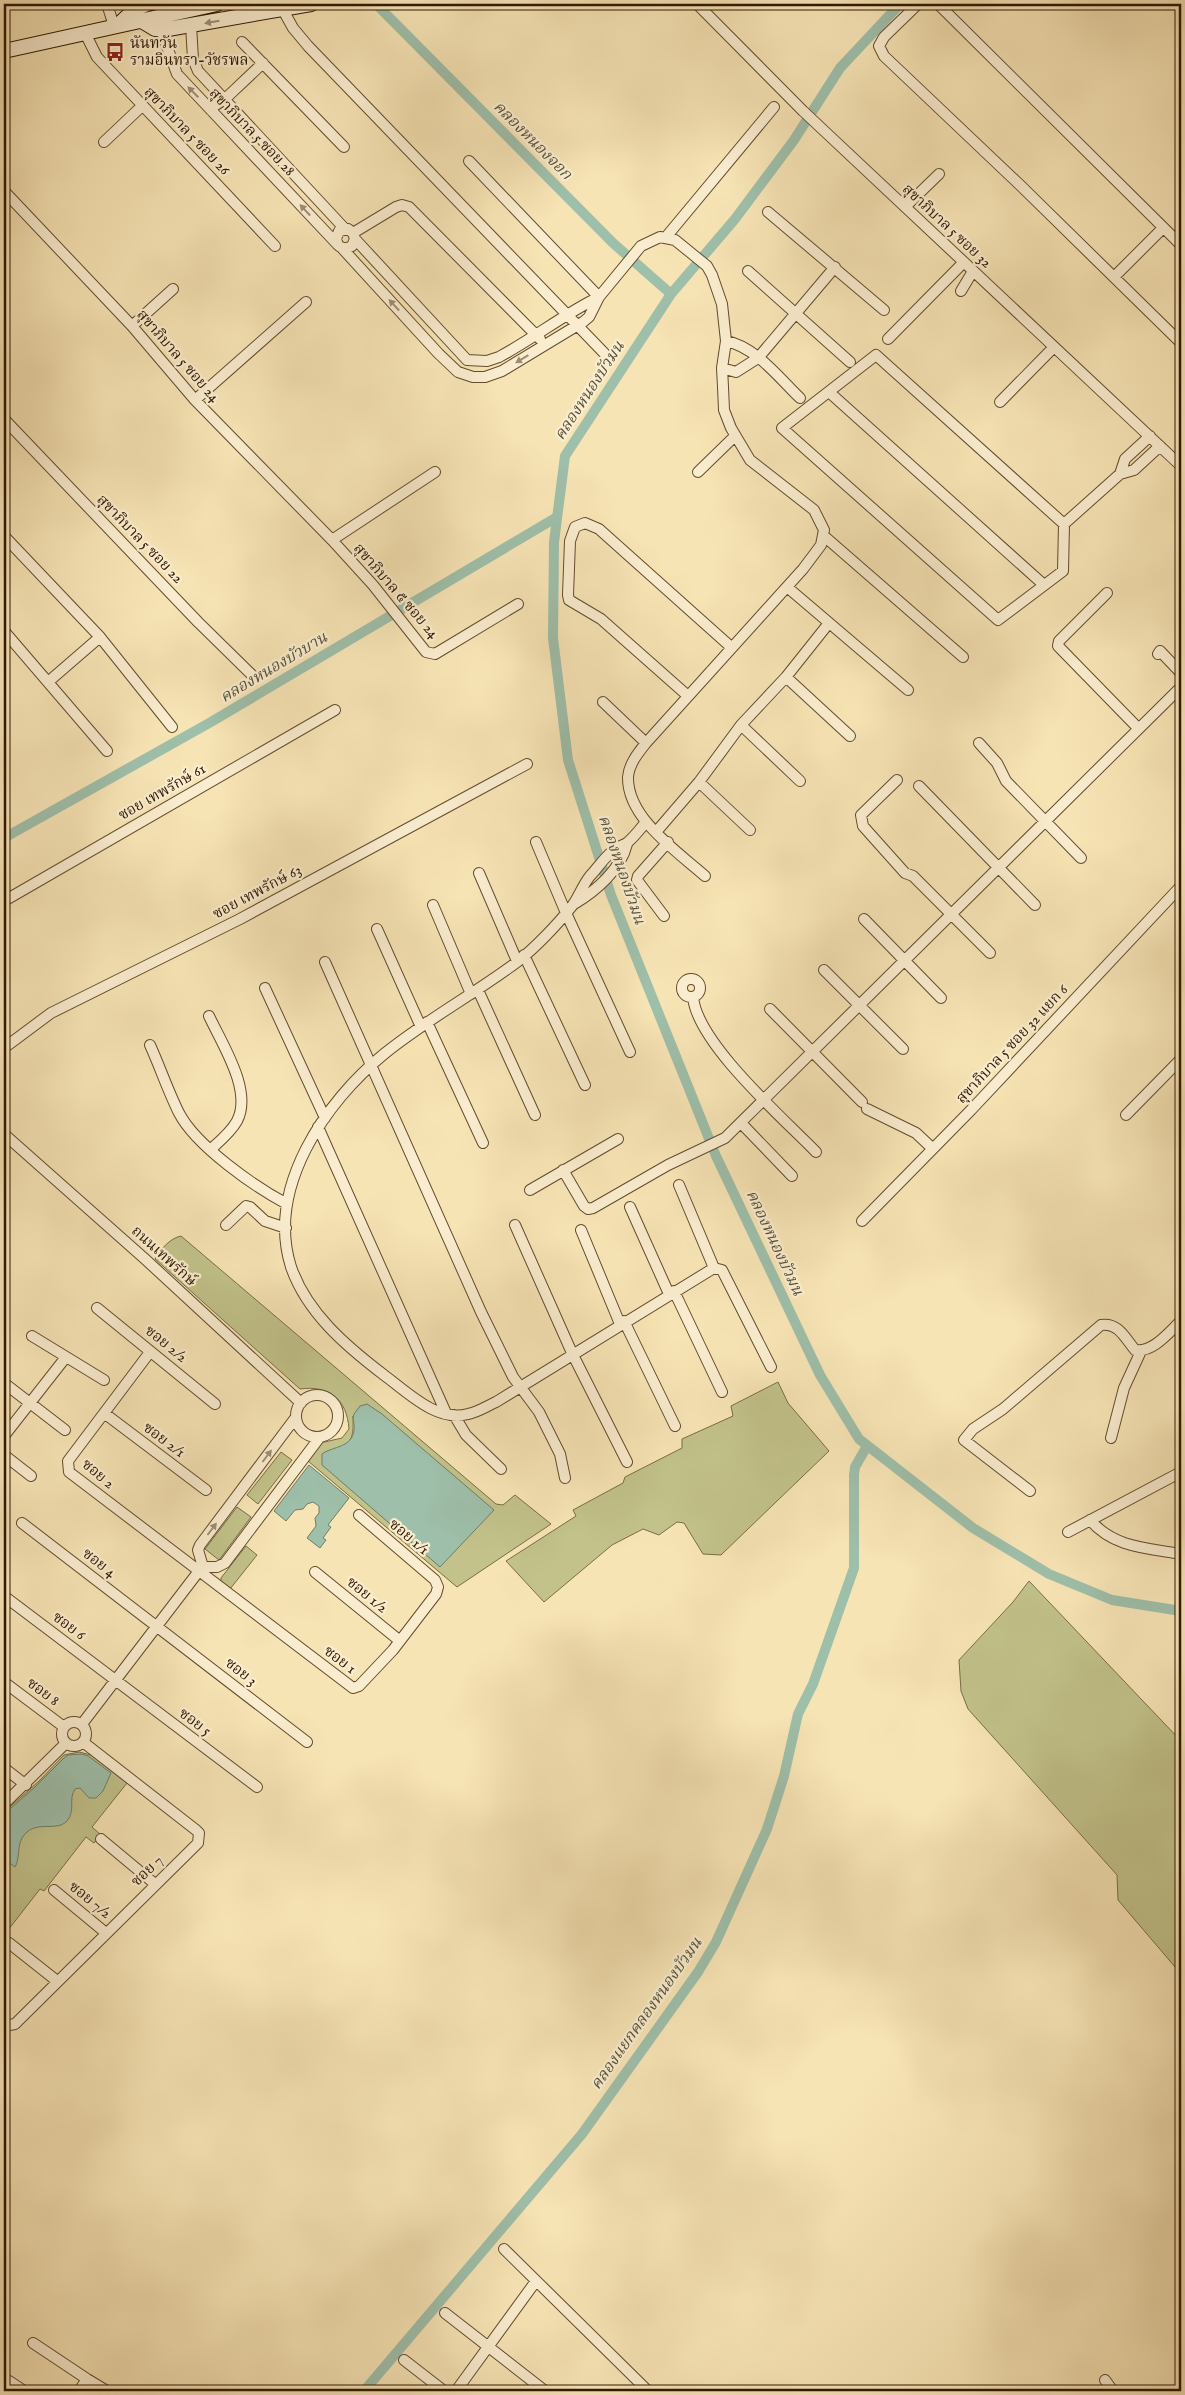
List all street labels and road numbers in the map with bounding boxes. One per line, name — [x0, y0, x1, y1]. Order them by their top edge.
street label: สุขาภิบาล 5 ซอย 26 — [139, 83, 235, 180]
street label: สุขาภิบาล 5 ซอย 28 — [204, 84, 299, 181]
street label: สุขาภิบาล 5 ซอย 32 — [898, 180, 996, 273]
street label: สุขาภิบาล 5 ซอย 24 — [132, 306, 224, 407]
street label: สุขาภิบาล 5 ซอย 22 — [92, 490, 187, 588]
street label: สุขาภิบาล ๕ ซอย 24 — [349, 539, 443, 644]
street label: ซอย เทพรักษ์ 61 — [114, 758, 209, 825]
street label: ซอย เทพรักษ์ 63 — [209, 860, 305, 923]
street label: สุขาภิบาล 5 ซอย 32 แยก 6 — [952, 980, 1073, 1108]
street label: ถนนเทพรักษ์ — [127, 1221, 202, 1291]
street label: ซอย 2/2 — [141, 1321, 191, 1367]
street label: ซอย 2/1 — [139, 1418, 189, 1462]
street label: ซอย 2 — [78, 1455, 118, 1493]
street label: ซอย 1/1 — [385, 1515, 433, 1559]
street label: ซอย 4 — [78, 1544, 120, 1582]
street label: ซอย 1/2 — [342, 1573, 392, 1617]
street label: ซอย 6 — [49, 1607, 90, 1645]
street label: ซอย 1 — [320, 1642, 360, 1678]
street label: ซอย 3 — [221, 1654, 261, 1690]
street label: ซอย 8 — [23, 1674, 63, 1710]
street label: ซอย 5 — [175, 1704, 215, 1741]
street label: ซอย 7 — [127, 1851, 167, 1891]
street label: ซอย 7/2 — [65, 1877, 115, 1923]

